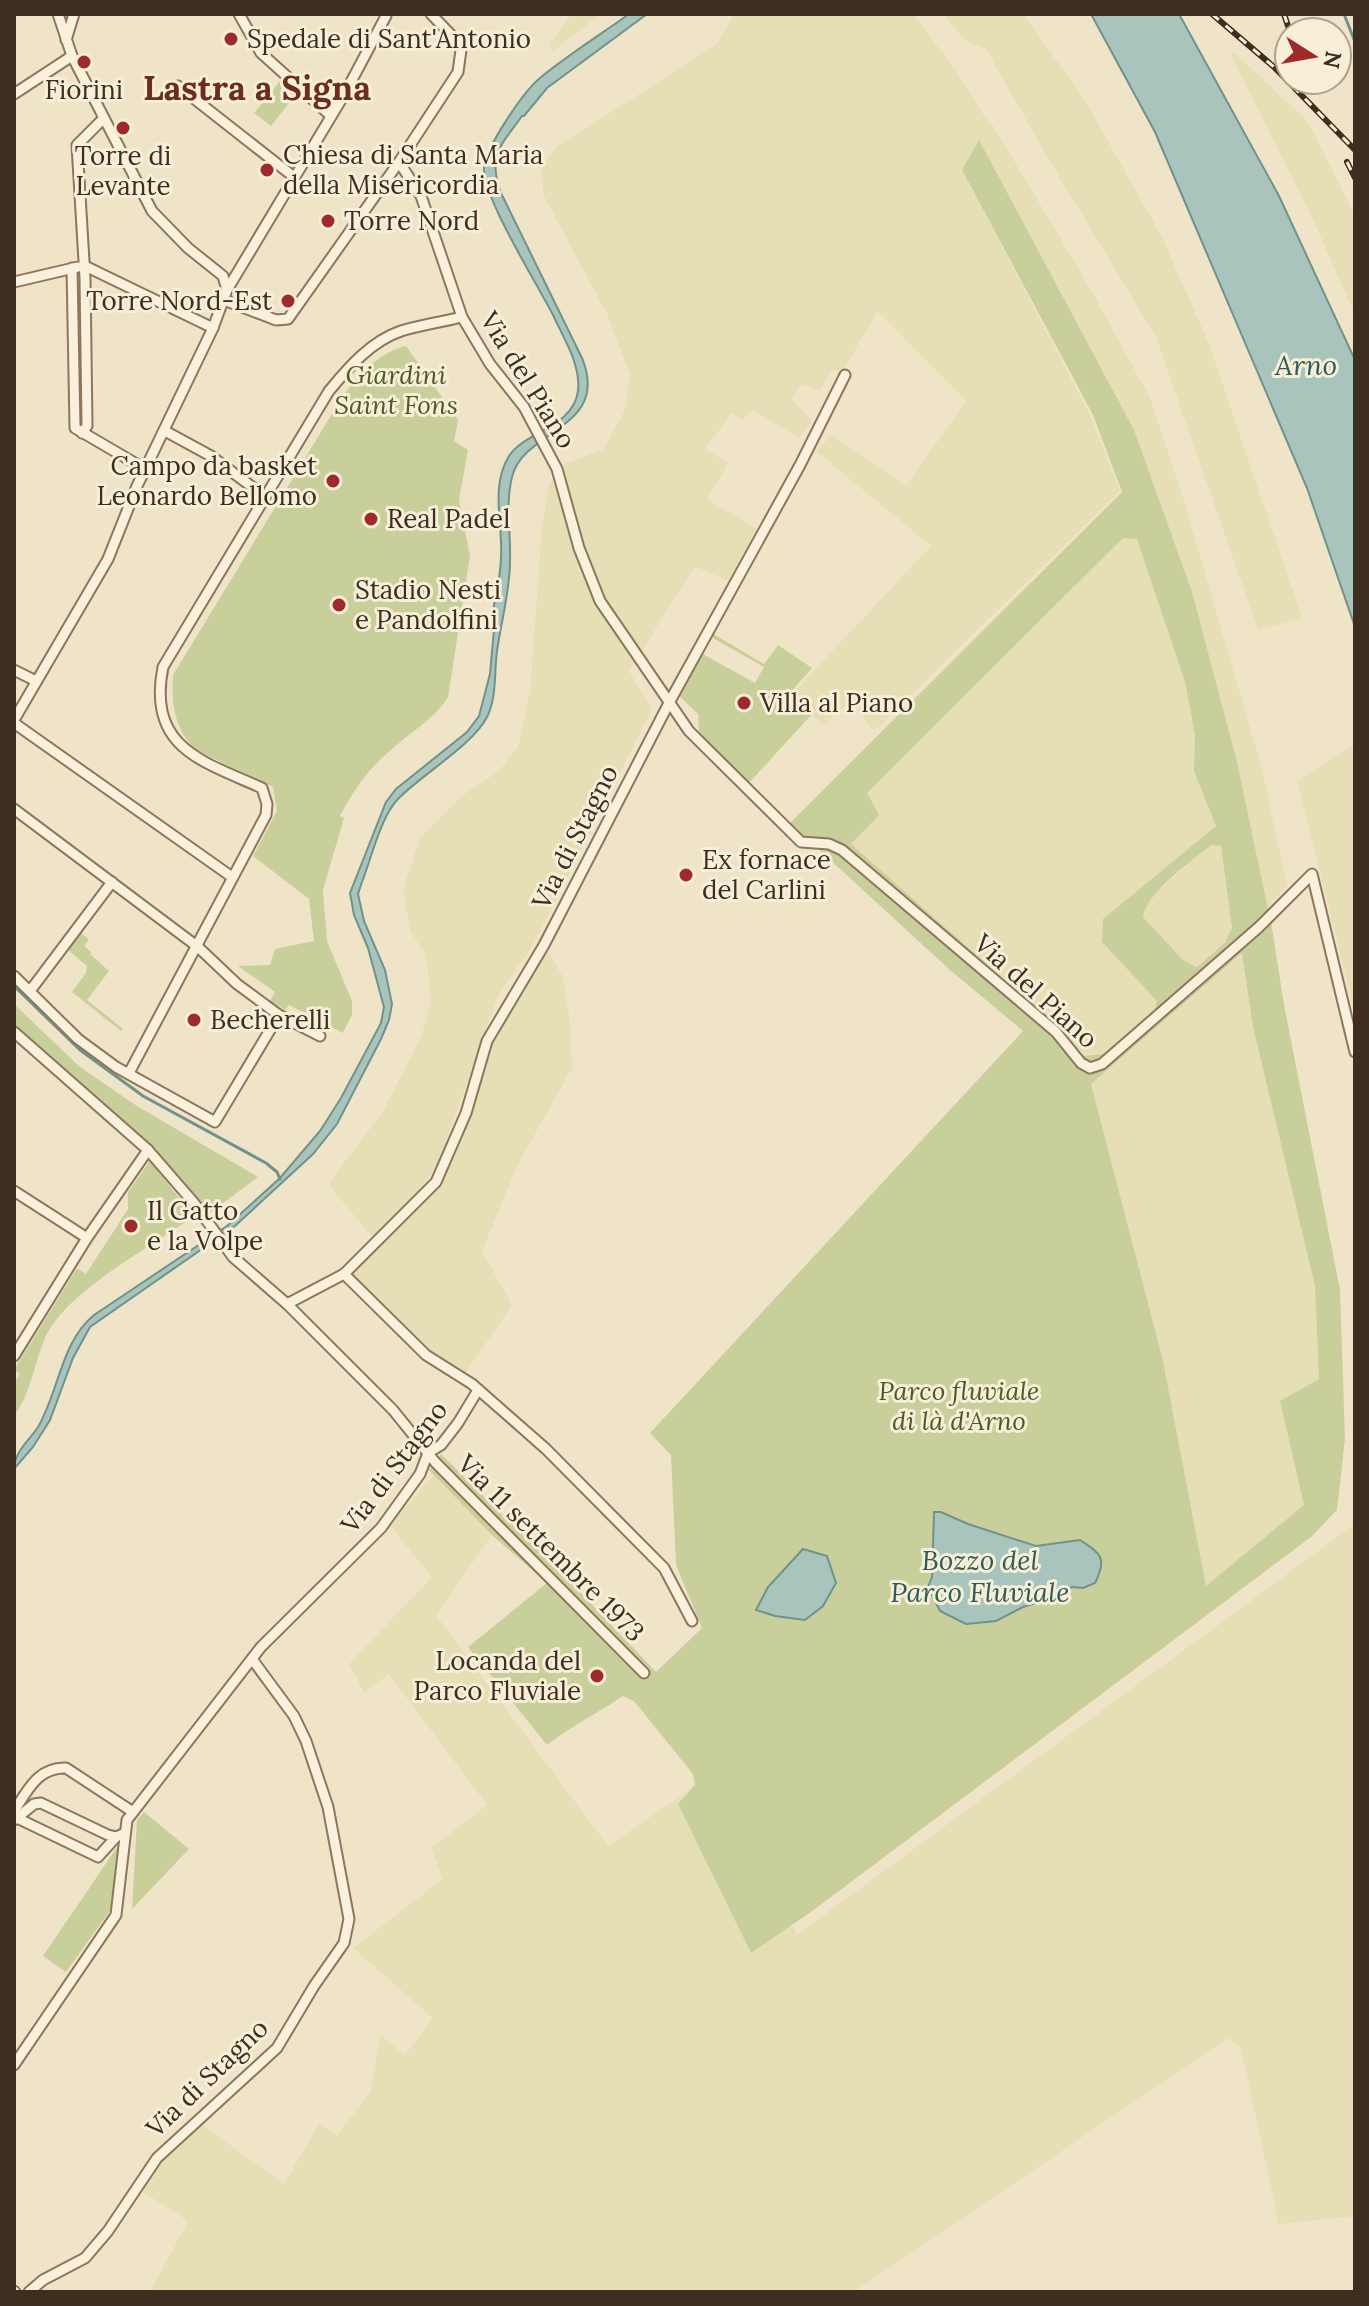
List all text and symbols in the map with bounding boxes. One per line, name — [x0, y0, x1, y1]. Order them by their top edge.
north arrow — [1273, 16, 1353, 96]
place label: Spedale di Sant'Antonio — [247, 22, 531, 55]
marker: Spedale di Sant'Antonio — [222, 30, 240, 48]
text: N — [1317, 49, 1348, 71]
marker: Fiorini — [75, 53, 93, 71]
district label: Lastra a Signa — [143, 66, 371, 110]
place label: Fiorini — [45, 73, 123, 106]
marker: Torre di Levante — [114, 119, 132, 137]
place label: Chiesa di Santa Maria della Misericordia — [283, 138, 543, 201]
place label: Torre di Levante — [75, 139, 171, 202]
marker: Chiesa di Santa Maria della Misericordia — [258, 161, 276, 179]
place label: Torre Nord — [344, 204, 479, 237]
marker: Torre Nord — [319, 212, 337, 230]
place label: Torre Nord-Est — [86, 284, 272, 317]
marker: Torre Nord-Est — [279, 292, 297, 310]
street label: Via del Piano — [473, 304, 584, 454]
water label: Arno — [1274, 347, 1337, 383]
park label: Giardini Saint Fons — [334, 358, 458, 421]
place label: Campo da basket Leonardo Bellomo — [97, 449, 317, 512]
marker: Campo da basket Leonardo Bellomo — [324, 472, 342, 490]
place label: Real Padel — [387, 502, 510, 535]
marker: Real Padel — [362, 510, 380, 528]
place label: Stadio Nesti e Pandolfini — [355, 573, 501, 636]
marker: Stadio Nesti e Pandolfini — [330, 596, 348, 614]
place label: Villa al Piano — [759, 686, 913, 719]
marker: Villa al Piano — [735, 694, 753, 712]
street label: Via di Stagno — [524, 759, 625, 915]
place label: Ex fornace del Carlini — [702, 843, 831, 906]
marker: Ex fornace del Carlini — [677, 866, 695, 884]
street label: Via del Piano — [967, 926, 1105, 1055]
place label: Becherelli — [210, 1003, 330, 1036]
marker: Becherelli — [185, 1011, 203, 1029]
place label: Il Gatto e la Volpe — [147, 1194, 263, 1257]
marker: Il Gatto e la Volpe — [122, 1217, 140, 1235]
park label: Parco fluviale di là d'Arno — [879, 1374, 1039, 1437]
street label: Via di Stagno — [332, 1394, 454, 1540]
street label: Via 11 settembre 1973 — [450, 1447, 652, 1648]
water label: Bozzo del Parco Fluviale — [890, 1542, 1070, 1610]
place label: Locanda del Parco Fluviale — [413, 1644, 581, 1707]
marker: Locanda del Parco Fluviale — [588, 1667, 606, 1685]
street label: Via di Stagno — [138, 2011, 275, 2145]

